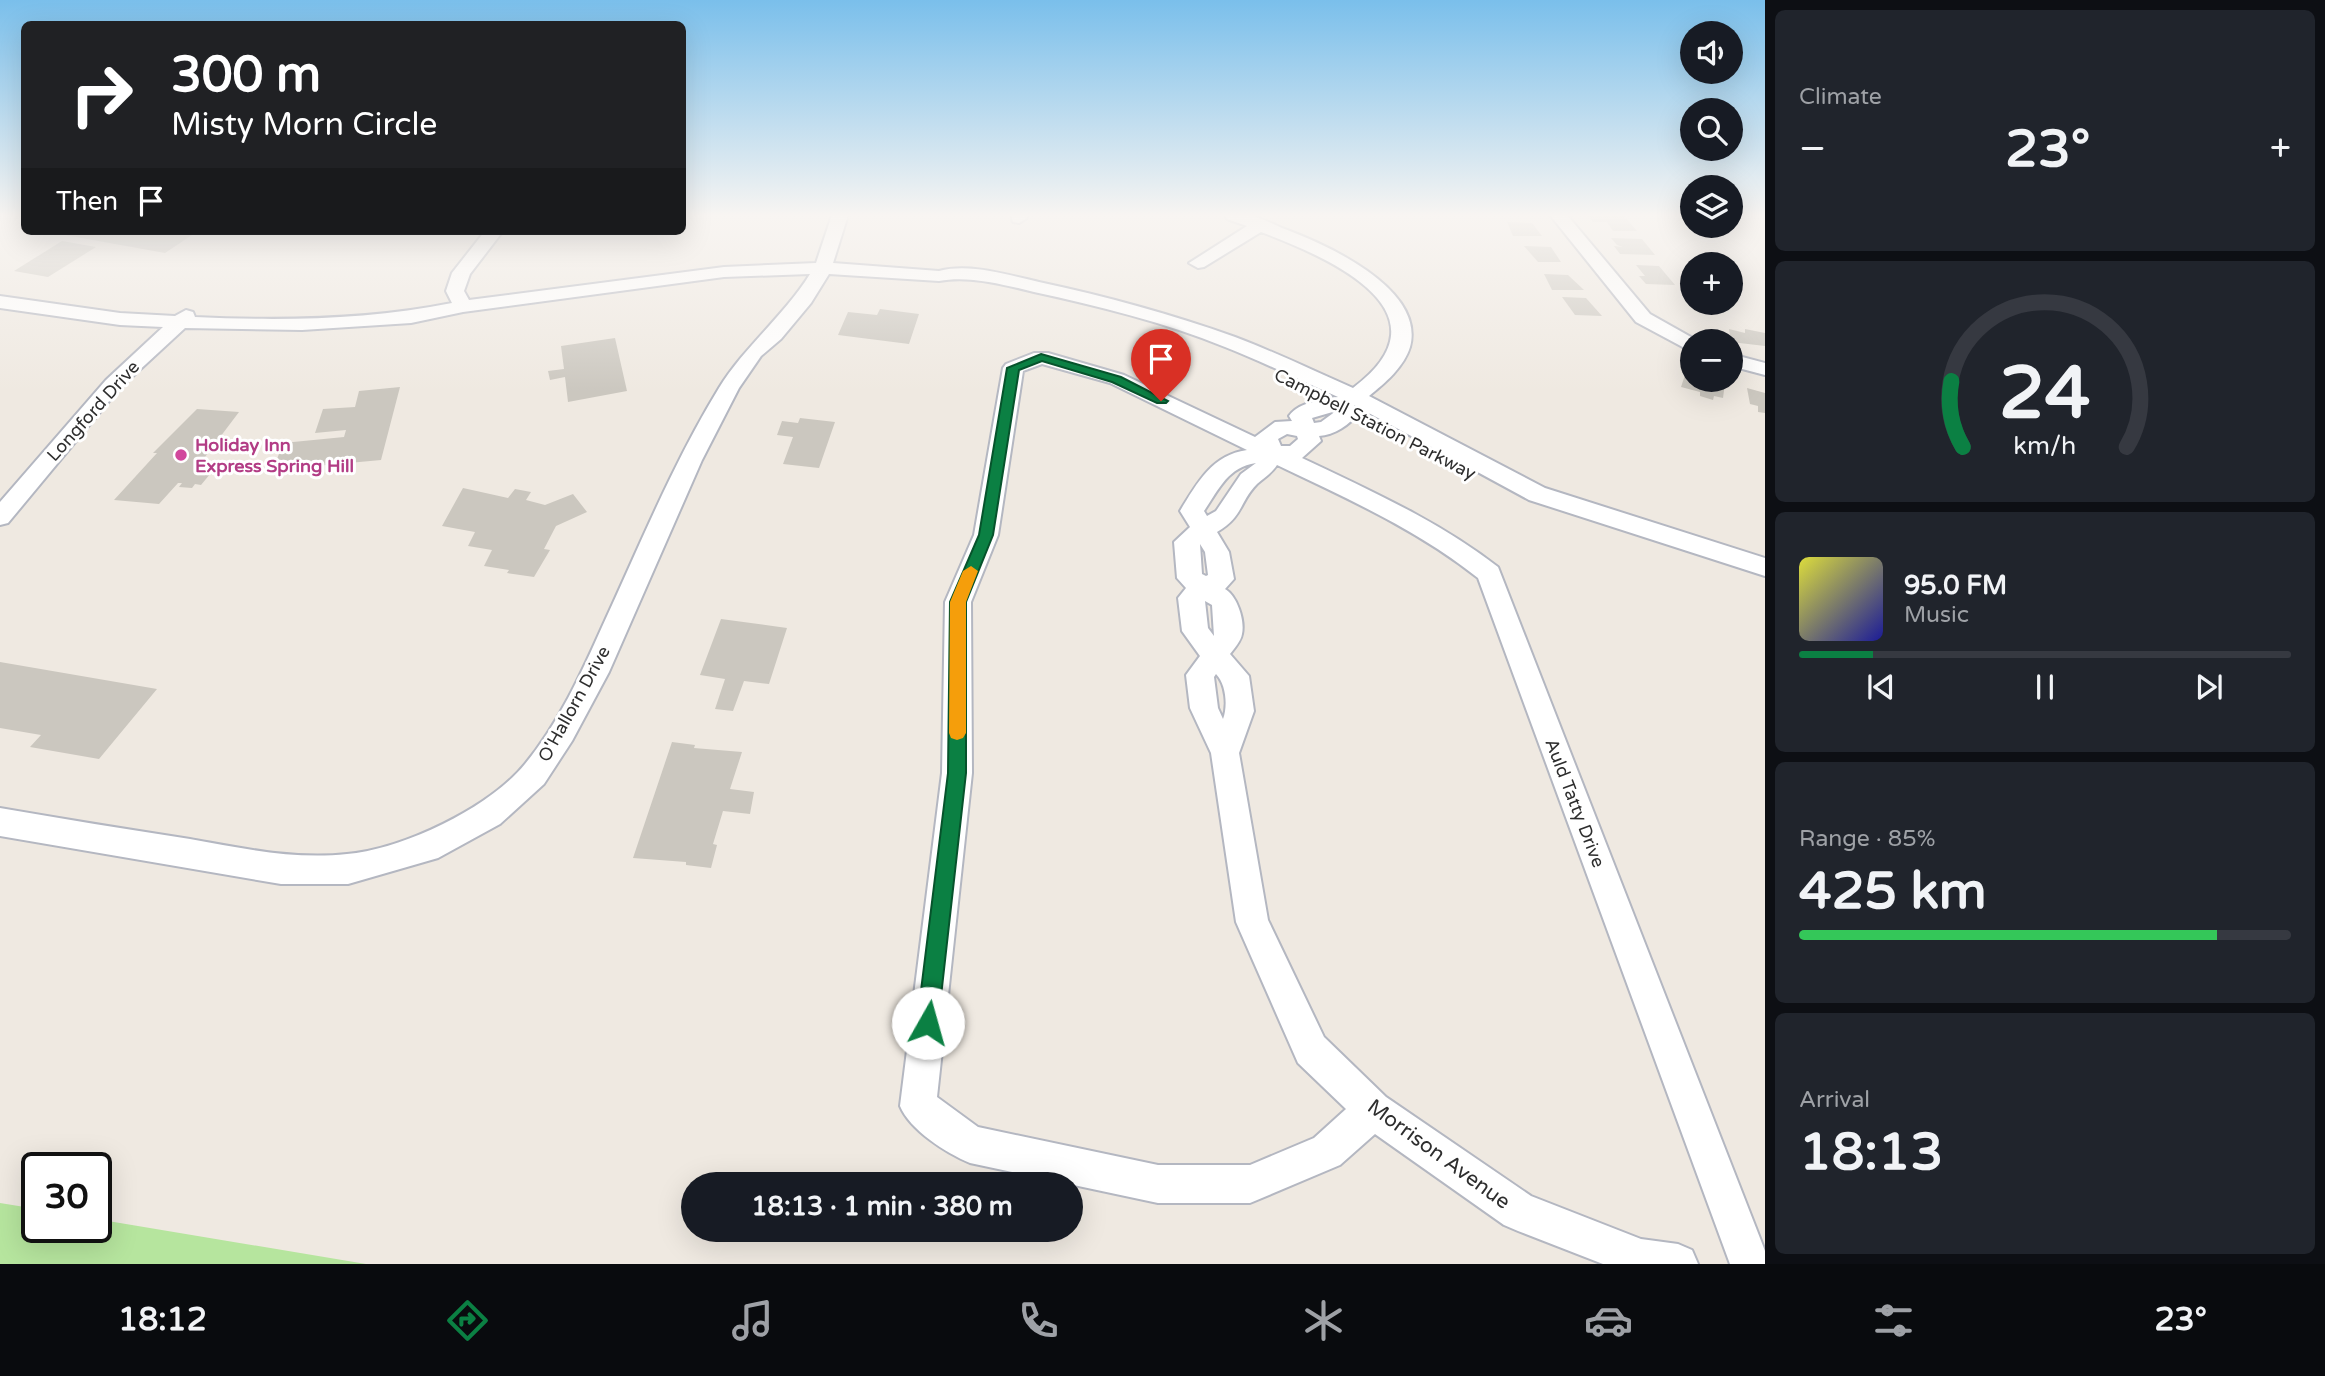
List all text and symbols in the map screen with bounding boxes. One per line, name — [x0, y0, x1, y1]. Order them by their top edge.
map controls — [1680, 21, 1743, 392]
button: sound — [1680, 21, 1743, 84]
text: 300 m — [171, 46, 321, 105]
icon: right — [56, 49, 147, 140]
text: Climate — [1799, 83, 1882, 111]
button: search — [1680, 98, 1743, 161]
text: Misty Morn Circle — [171, 106, 437, 144]
text: 23° — [2005, 118, 2090, 181]
text: − — [1799, 126, 1826, 172]
text: + — [2270, 126, 2291, 172]
button: layers — [1680, 175, 1743, 238]
icon: arrive — [132, 182, 170, 220]
text: Then — [56, 186, 118, 217]
button: + — [1680, 252, 1743, 315]
pin — [1131, 329, 1191, 401]
button: − — [1680, 329, 1743, 392]
icon: arrive — [1142, 340, 1180, 378]
text: 24 — [1999, 351, 2091, 439]
street label: Longford Drive — [42, 356, 144, 466]
street label: Campbell Station Parkway — [1271, 364, 1480, 485]
text: km/h — [2014, 431, 2076, 461]
place label: Holiday Inn Express Spring Hill — [195, 434, 354, 477]
marker: Holiday Inn Express Spring Hill — [173, 447, 189, 463]
text: 95.0 FM — [1904, 570, 2007, 601]
text: Music — [1904, 601, 1969, 629]
street label: O'Hallorn Drive — [533, 642, 615, 766]
icon: previous — [1862, 668, 1900, 706]
icon: pause — [2026, 668, 2064, 706]
icon: next — [2190, 668, 2228, 706]
street label: Auld Tatty Drive — [1540, 735, 1610, 871]
text: Range · 85% — [1799, 825, 1935, 853]
text: 425 km — [1799, 860, 1987, 923]
position arrow — [891, 986, 965, 1060]
text: Arrival — [1799, 1086, 1870, 1114]
street label: Morrison Avenue — [1362, 1094, 1515, 1215]
text: 18:13 — [1799, 1121, 1943, 1184]
speed limit sign: 30 — [21, 1152, 112, 1243]
text: 18:13 · 1 min · 380 m — [751, 1191, 1013, 1222]
icon: directions — [443, 1296, 492, 1345]
icon: music — [728, 1296, 777, 1345]
icon: phone — [1014, 1296, 1063, 1345]
icon: climate — [1299, 1296, 1348, 1345]
icon: car — [1584, 1296, 1633, 1345]
icon: filters — [1869, 1296, 1918, 1345]
text: 18:12 — [118, 1301, 207, 1339]
text: 23° — [2154, 1301, 2207, 1339]

